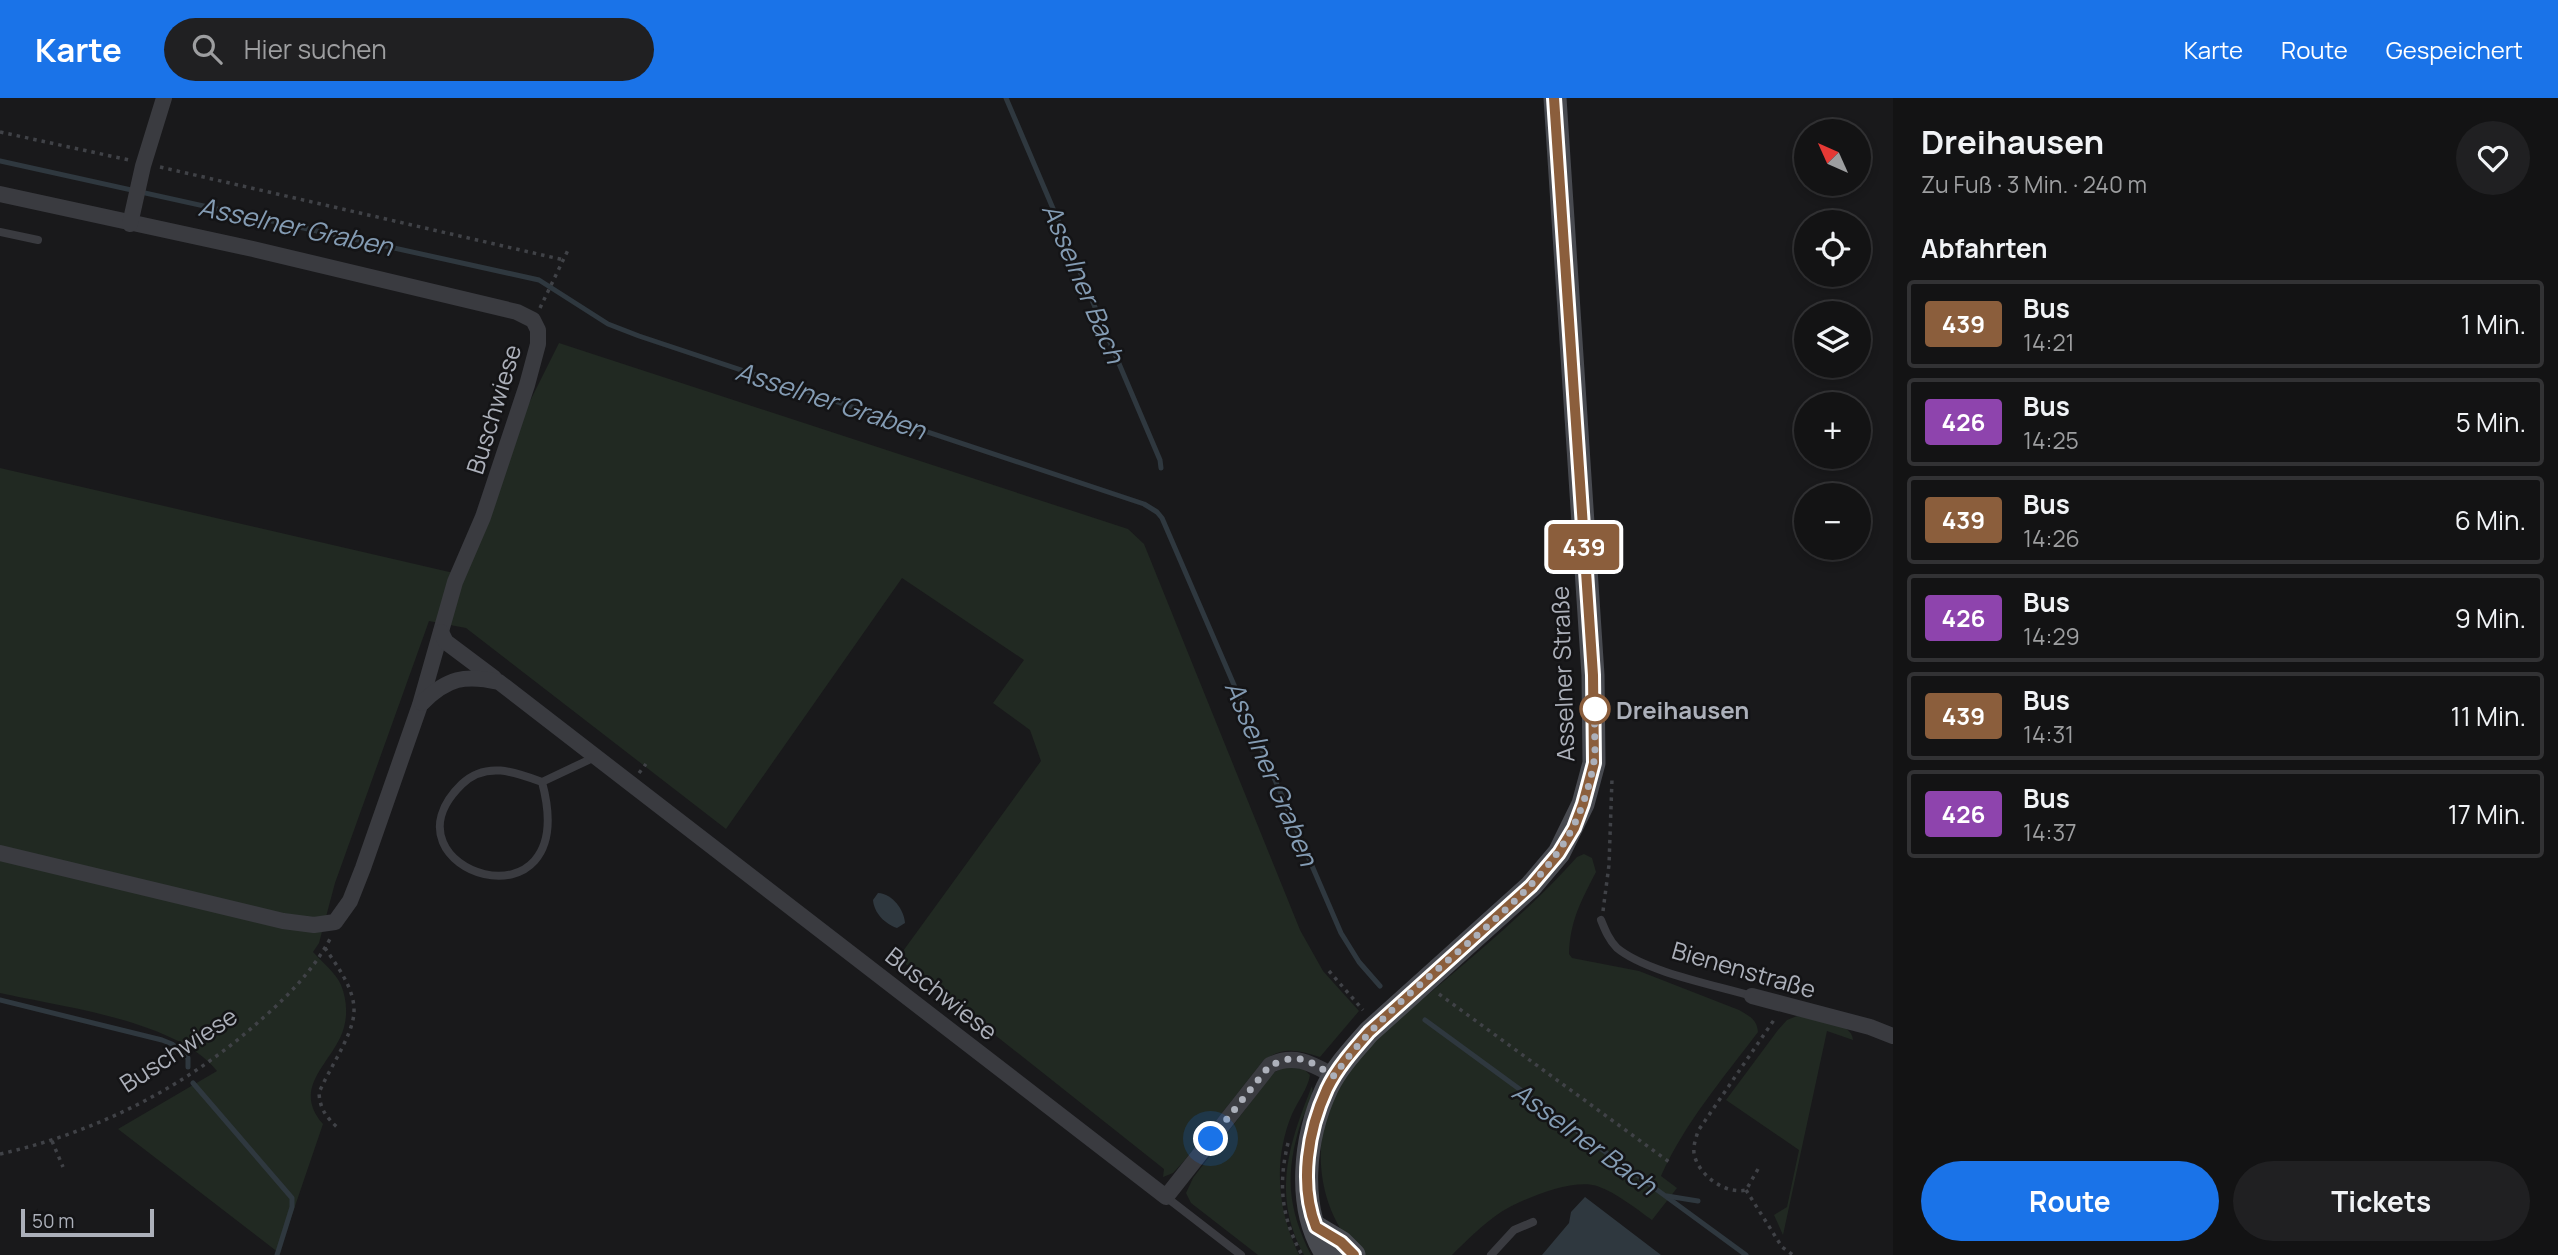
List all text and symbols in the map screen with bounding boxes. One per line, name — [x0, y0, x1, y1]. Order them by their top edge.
search box — [164, 18, 654, 81]
text: Karte — [35, 27, 122, 72]
icon: search — [188, 30, 226, 68]
text: Hier suchen — [244, 31, 387, 67]
text: Karte — [2184, 33, 2243, 66]
text: Route — [2281, 33, 2348, 66]
text: Gespeichert — [2386, 33, 2523, 66]
north arrow — [1794, 119, 1871, 196]
map controls — [1794, 119, 1871, 560]
text: Dreihausen — [1921, 119, 2104, 164]
button: heart — [2456, 121, 2530, 195]
text: Zu Fuß · 3 Min. · 240 m — [1921, 168, 2147, 200]
water label: Asselner Graben — [196, 188, 398, 264]
water label: Asselner Bach — [1034, 198, 1134, 370]
button: locate — [1794, 210, 1871, 287]
text: Abfahrten — [1921, 230, 2048, 266]
text: Bus — [2023, 290, 2070, 326]
button: layers — [1794, 301, 1871, 378]
text: 1 Min. — [2461, 306, 2526, 342]
text: 439 — [1942, 307, 1985, 340]
text: 14:21 — [2023, 326, 2075, 358]
street label: Buschwiese — [458, 340, 528, 478]
water label: Asselner Graben — [732, 352, 932, 448]
text: Bus — [2023, 388, 2070, 424]
button: + — [1794, 392, 1871, 469]
text: 5 Min. — [2456, 404, 2526, 440]
text: 426 — [1942, 405, 1985, 438]
text: 14:25 — [2023, 424, 2079, 456]
button: − — [1794, 483, 1871, 560]
text: Bus — [2023, 486, 2070, 522]
text: 6 Min. — [2455, 502, 2526, 538]
text: 439 — [1942, 503, 1985, 536]
text: 14:26 — [2023, 522, 2080, 554]
line badge: 439 — [1544, 524, 1624, 570]
text: 439 — [1562, 530, 1606, 563]
text: Bus — [2023, 584, 2070, 620]
street label: Asselner Straße — [1542, 585, 1582, 763]
text: 9 Min. — [2455, 600, 2526, 636]
text: 426 — [1942, 601, 1985, 634]
text: 14:29 — [2023, 620, 2080, 652]
water label: Asselner Graben — [1217, 675, 1328, 872]
text: Bus — [2023, 682, 2070, 718]
place label: Dreihausen — [1616, 693, 1749, 726]
marker: Dreihausen — [1580, 694, 1610, 724]
text: 11 Min. — [2451, 698, 2526, 734]
text: 439 — [1942, 699, 1985, 732]
text: 14:31 — [2023, 718, 2074, 750]
text: Bus — [2023, 780, 2070, 816]
text: 17 Min. — [2448, 796, 2526, 832]
text: 426 — [1942, 797, 1985, 830]
text: 14:37 — [2023, 816, 2077, 848]
street label: Bienenstraße — [1668, 933, 1820, 1005]
street label: Buschwiese — [879, 939, 1005, 1047]
street label: Buschwiese — [113, 999, 243, 1099]
water label: Asselner Bach — [1505, 1073, 1666, 1204]
your location — [1193, 1121, 1228, 1156]
button: Route — [1921, 1161, 2219, 1241]
button: Tickets — [2233, 1161, 2530, 1241]
scale bar — [21, 1206, 154, 1238]
text: 50 m — [32, 1208, 74, 1234]

